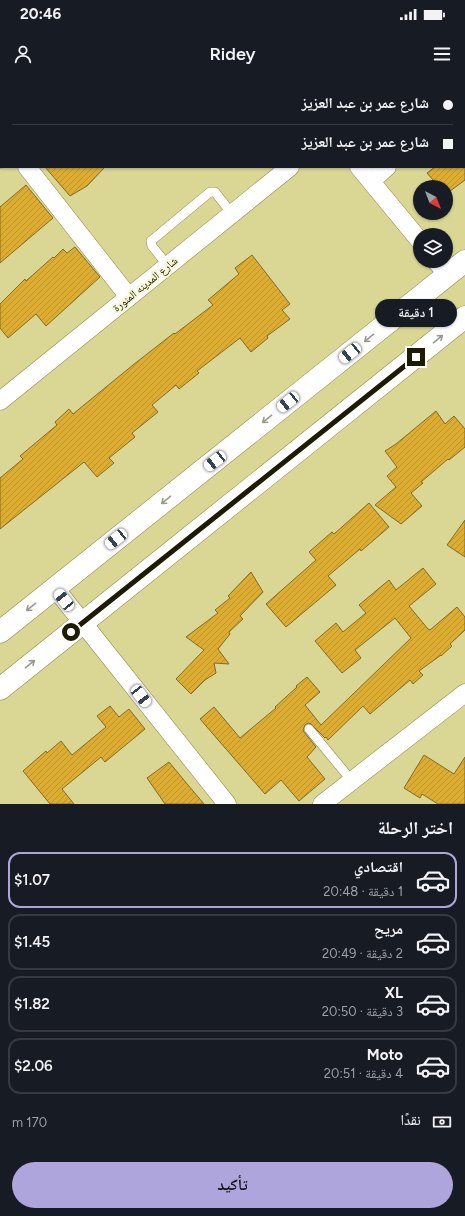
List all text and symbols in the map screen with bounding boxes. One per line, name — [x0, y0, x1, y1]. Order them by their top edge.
text: 20:46 — [20, 5, 61, 23]
icon: person — [12, 43, 34, 65]
text: Ridey — [209, 43, 256, 65]
icon: menu — [431, 43, 453, 65]
text: شارع عمر بن عبد العزيز — [302, 94, 429, 112]
text: شارع عمر بن عبد العزيز — [302, 133, 429, 151]
north arrow — [413, 180, 453, 220]
map controls — [413, 180, 453, 268]
button: layers — [413, 228, 453, 268]
street label: شارع المدينه المنورة — [110, 254, 180, 314]
callout: 1 دقيقة — [375, 299, 457, 327]
text: 1 دقيقة — [398, 305, 434, 320]
one-way arrow — [363, 334, 374, 342]
one-way arrow — [433, 334, 444, 343]
car — [337, 341, 363, 365]
route end — [407, 348, 425, 366]
car — [275, 390, 301, 414]
one-way arrow — [262, 415, 273, 423]
car — [202, 449, 228, 473]
one-way arrow — [160, 496, 171, 504]
car — [103, 527, 129, 551]
car — [52, 587, 76, 613]
one-way arrow — [26, 603, 37, 612]
route start — [62, 623, 80, 641]
one-way arrow — [25, 660, 36, 668]
car — [129, 683, 153, 709]
text: اختر الرحلة — [378, 817, 453, 839]
text: اقتصادي — [354, 858, 403, 876]
icon: car — [415, 862, 451, 898]
text: $1.07 — [14, 871, 50, 889]
text: 1 دقيقة · 20:48 — [323, 884, 403, 899]
text: مريح — [374, 920, 403, 938]
icon: car — [415, 924, 451, 960]
text: $1.45 — [14, 933, 50, 951]
text: 2 دقيقة · 20:49 — [322, 946, 403, 961]
text: XL — [385, 984, 403, 1002]
icon: car — [415, 986, 451, 1022]
text: $1.82 — [14, 995, 50, 1013]
text: 3 دقيقة · 20:50 — [322, 1004, 403, 1019]
text: Moto — [367, 1046, 403, 1064]
icon: car — [415, 1048, 451, 1084]
text: $2.06 — [14, 1057, 53, 1075]
text: 4 دقيقة · 20:51 — [324, 1066, 403, 1081]
text: نقدًا — [400, 1111, 421, 1129]
icon: cash — [431, 1111, 453, 1133]
text: 170 m — [12, 1115, 47, 1130]
button: تأكيد — [12, 1162, 453, 1208]

